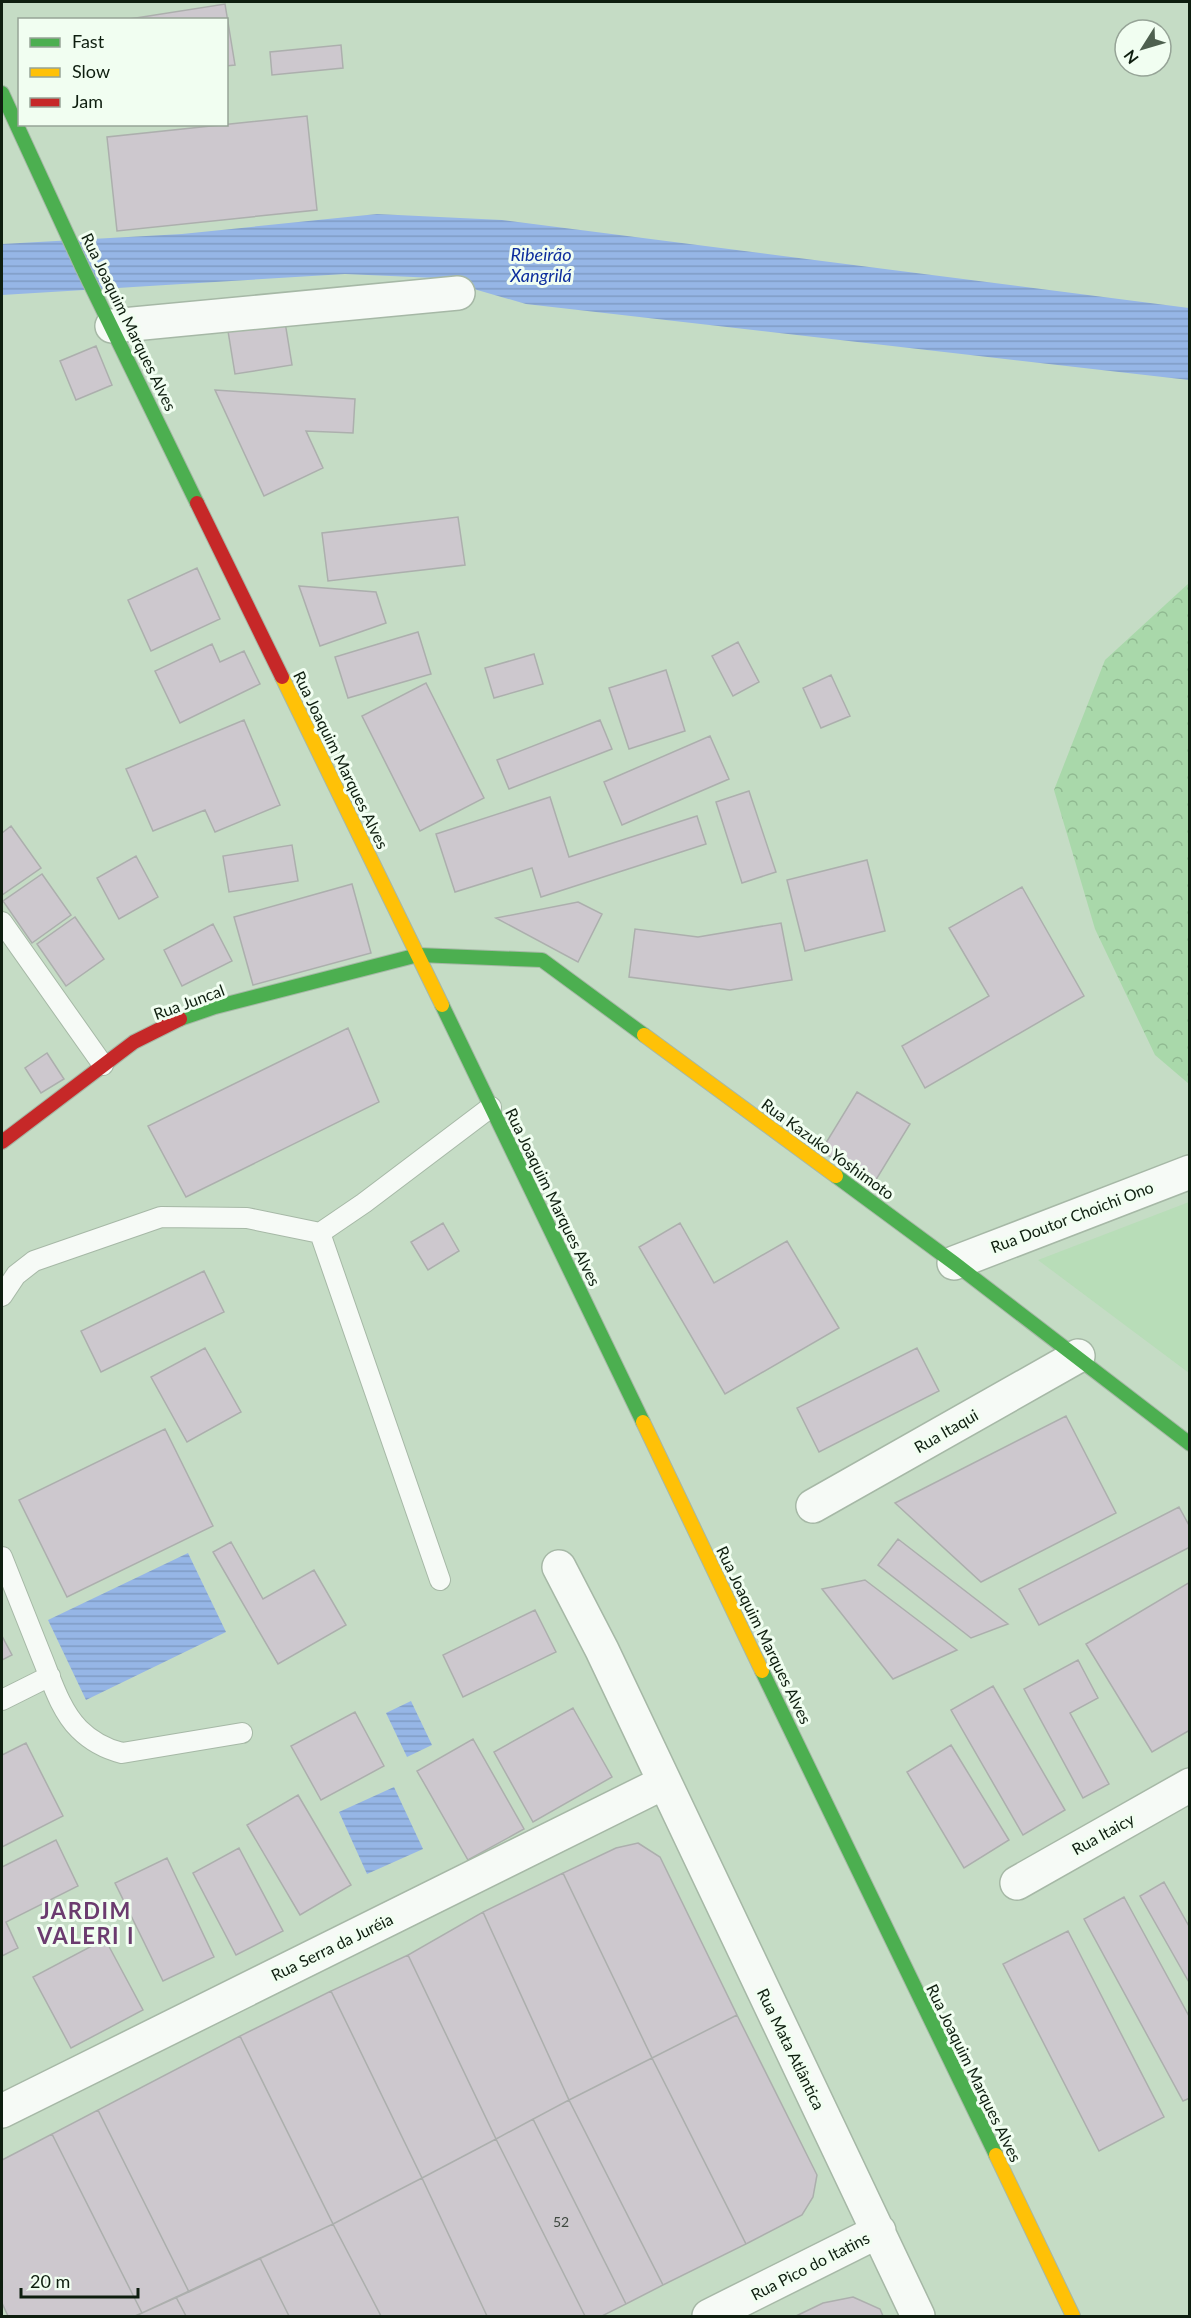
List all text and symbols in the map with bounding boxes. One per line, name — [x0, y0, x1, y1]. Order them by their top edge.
legend — [18, 18, 228, 126]
north arrow — [1113, 18, 1173, 78]
text: Fast — [72, 30, 105, 52]
text: N — [1119, 47, 1142, 68]
text: Slow — [72, 60, 110, 82]
text: Jam — [72, 90, 103, 112]
street label: Rua Joaquim Marques Alves — [78, 230, 181, 414]
water label: Ribeirão Xangrilá — [509, 243, 573, 286]
street label: Rua Joaquim Marques Alves — [290, 668, 393, 852]
street label: Rua Juncal — [151, 980, 227, 1023]
street label: Rua Kazuko Yoshimoto — [758, 1094, 898, 1203]
street label: Rua Joaquim Marques Alves — [502, 1105, 605, 1289]
street label: Rua Doutor Choichi Ono — [988, 1177, 1156, 1256]
street label: Rua Itaqui — [911, 1405, 981, 1456]
street label: Rua Joaquim Marques Alves — [713, 1543, 816, 1727]
street label: Rua Itaicy — [1068, 1808, 1138, 1858]
district label: JARDIM VALERI I — [36, 1897, 135, 1949]
street label: Rua Serra da Juréia — [268, 1909, 396, 1984]
street label: Rua Joaquim Marques Alves — [923, 1981, 1026, 2165]
street label: Rua Mata Atlântica — [754, 1985, 829, 2112]
house number: 52 — [553, 2213, 569, 2230]
street label: Rua Pico do Itatins — [747, 2227, 872, 2304]
scale bar — [21, 2261, 138, 2299]
text: 20 m — [30, 2270, 70, 2292]

